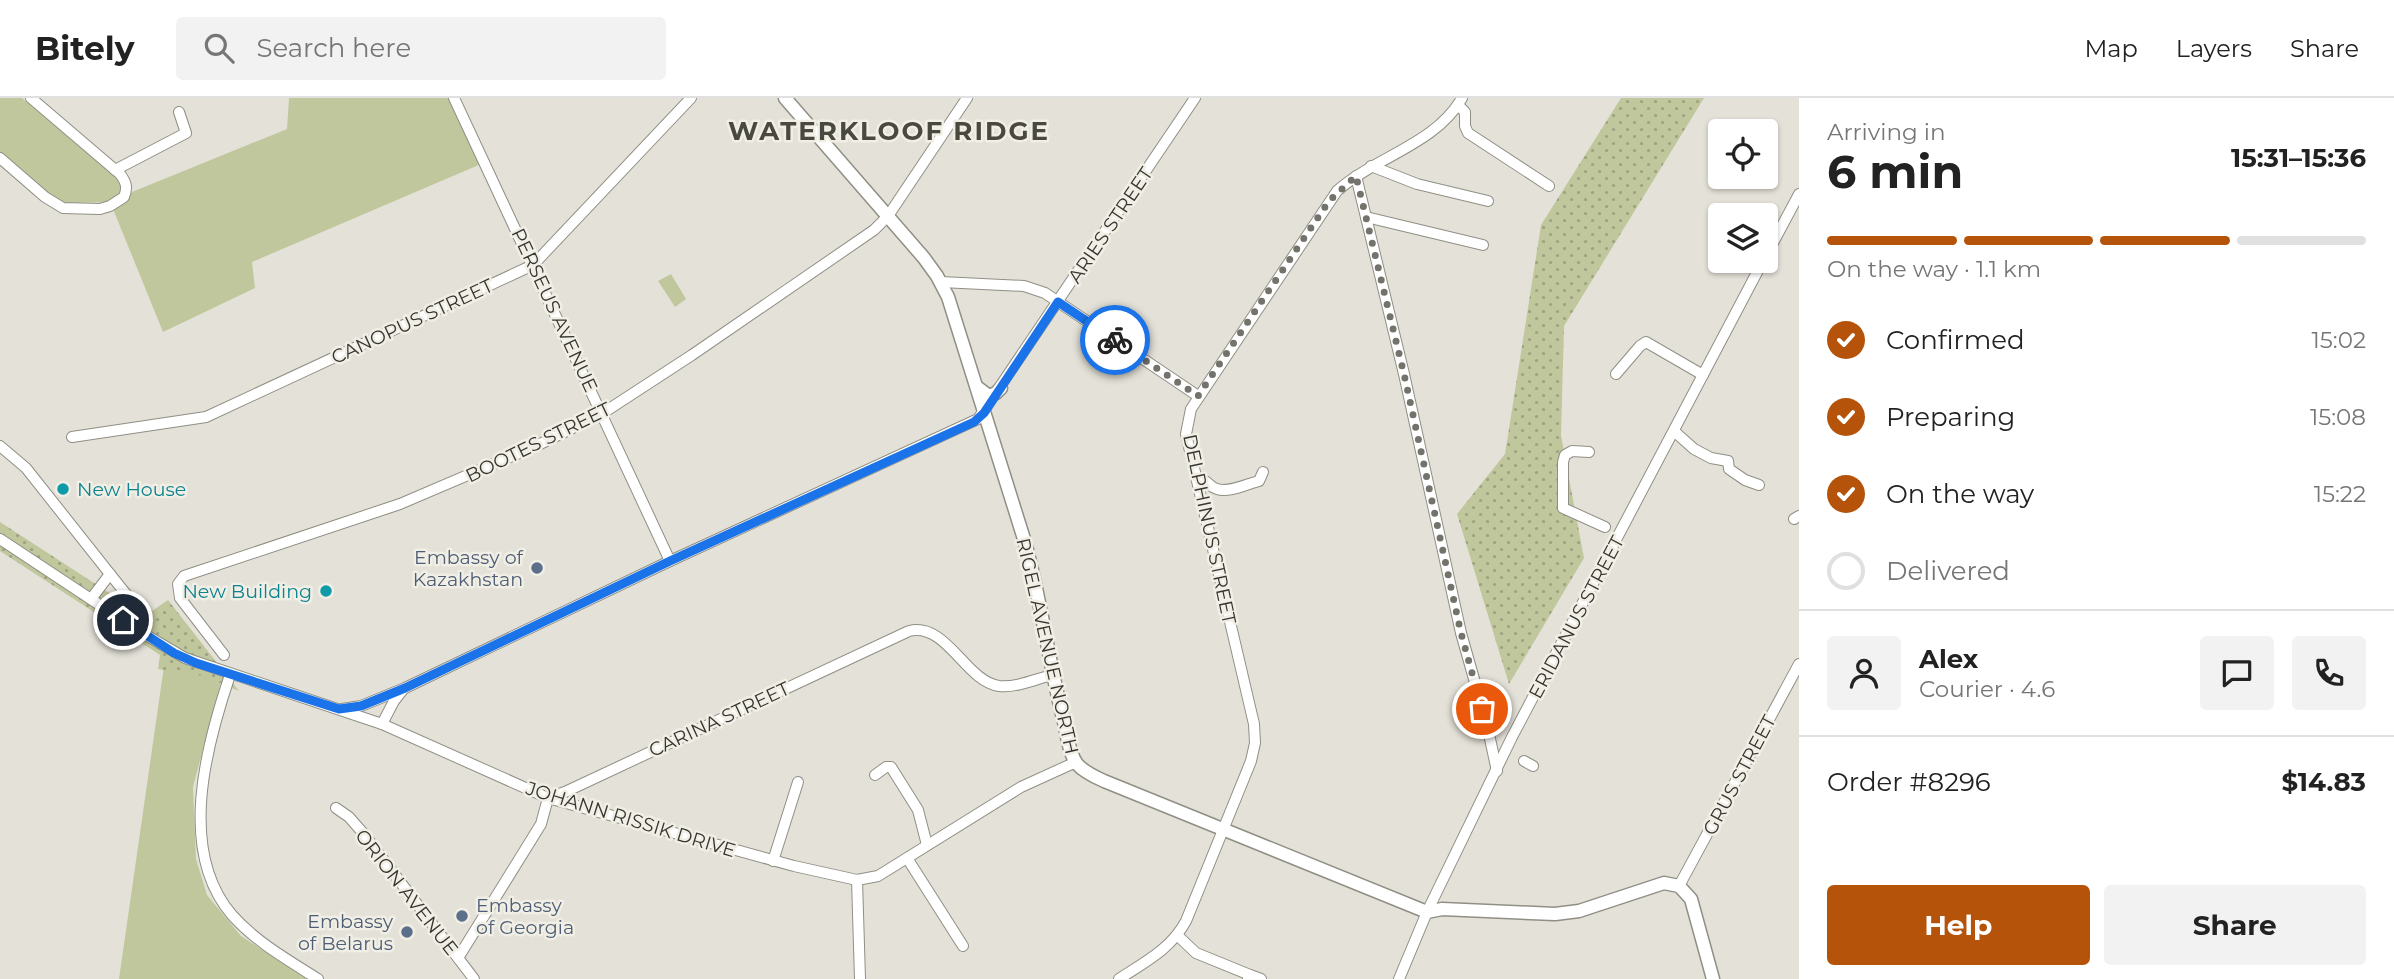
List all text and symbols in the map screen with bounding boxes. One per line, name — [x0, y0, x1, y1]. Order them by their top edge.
search box — [176, 17, 666, 80]
text: Bitely — [35, 28, 134, 68]
icon: search — [200, 29, 238, 67]
text: Search here — [256, 32, 411, 64]
text: Map — [2084, 34, 2138, 63]
text: Layers — [2176, 34, 2252, 63]
text: Share — [2290, 34, 2359, 63]
district label: WATERKLOOF RIDGE — [728, 115, 1050, 147]
text: Arriving in — [1827, 118, 1946, 146]
map controls — [1708, 119, 1778, 273]
button: locate — [1708, 119, 1778, 189]
text: 15:31–15:36 — [2231, 142, 2366, 174]
text: 6 min — [1827, 143, 1963, 200]
street label: ARIES STREET — [1063, 163, 1158, 288]
button: layers — [1708, 203, 1778, 273]
street label: PERSEUS AVENUE — [507, 225, 603, 396]
text: On the way · 1.1 km — [1827, 255, 2041, 283]
street label: CANOPUS STREET — [328, 274, 497, 369]
courier — [1080, 305, 1150, 375]
icon: bike — [1096, 321, 1134, 359]
icon: check — [1827, 321, 1865, 359]
text: Confirmed — [1886, 324, 2025, 356]
text: 15:02 — [2312, 326, 2366, 354]
street label: BOOTES STREET — [462, 397, 615, 488]
icon: check — [1827, 398, 1865, 436]
text: Preparing — [1886, 401, 2015, 433]
text: 15:08 — [2310, 403, 2366, 431]
street label: DELPHINUS STREET — [1178, 432, 1241, 626]
icon: check — [1827, 475, 1865, 513]
place label: New House — [77, 478, 186, 501]
text: On the way — [1886, 478, 2034, 510]
text: 15:22 — [2314, 480, 2366, 508]
marker: New House — [55, 481, 71, 497]
street label: ERIDANUS STREET — [1524, 532, 1629, 703]
street label: RIGEL AVENUE NORTH — [1011, 536, 1084, 756]
place label: Embassy of Kazakhstan — [413, 546, 525, 591]
text: Delivered — [1886, 555, 2010, 587]
marker: Embassy of Kazakhstan — [529, 560, 545, 576]
place label: New Building — [182, 580, 312, 603]
marker: New Building — [318, 583, 334, 599]
pin — [93, 590, 153, 650]
icon: home — [104, 601, 142, 639]
button: person — [1827, 636, 1901, 710]
button: chat — [2200, 636, 2274, 710]
button: phone — [2292, 636, 2366, 710]
text: Alex — [1919, 643, 1978, 675]
text: Courier · 4.6 — [1919, 675, 2055, 703]
street label: CARINA STREET — [645, 677, 793, 762]
pin — [1452, 679, 1512, 739]
icon: bag — [1463, 690, 1501, 728]
street label: GRUS STREET — [1698, 711, 1781, 839]
text: Order #8296 — [1827, 766, 1991, 798]
text: $14.83 — [2281, 766, 2366, 798]
street label: JOHANN RISSIK DRIVE — [522, 776, 738, 862]
street label: ORION AVENUE — [350, 825, 463, 960]
button: Help — [1827, 885, 2090, 965]
button: Share — [2104, 885, 2366, 965]
place label: Embassy of Georgia — [476, 894, 574, 939]
marker: Embassy of Georgia — [454, 908, 470, 924]
place label: Embassy of Belarus — [298, 910, 394, 955]
marker: Embassy of Belarus — [399, 924, 415, 940]

